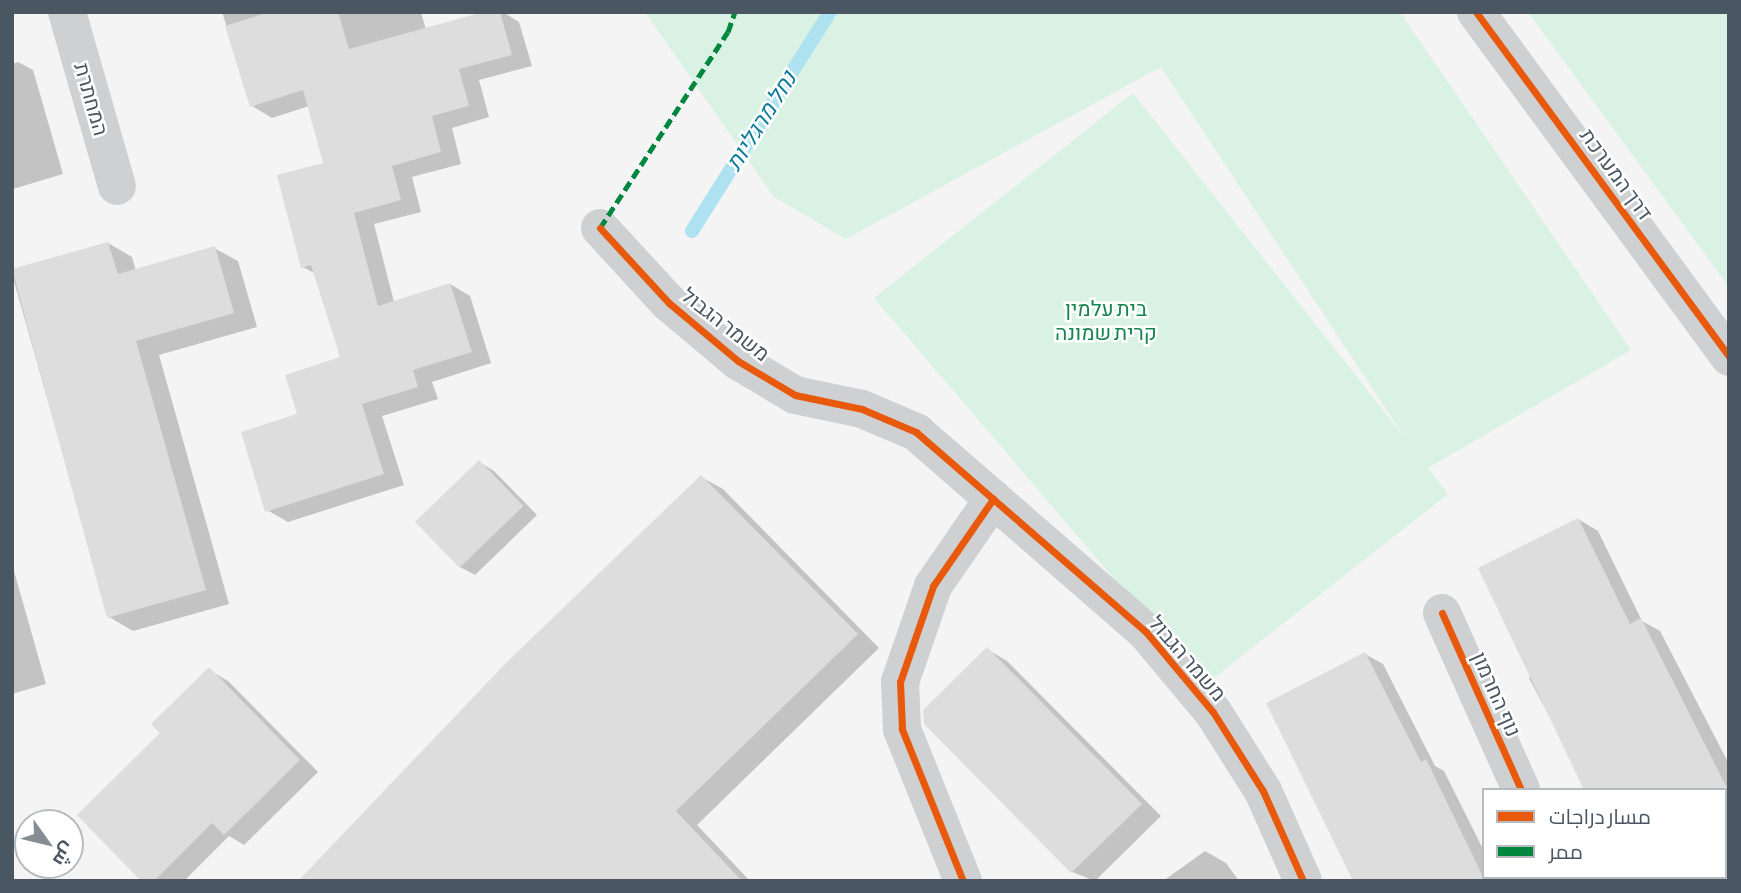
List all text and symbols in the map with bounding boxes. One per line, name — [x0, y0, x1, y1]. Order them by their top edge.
street label: המחתרת — [70, 60, 114, 138]
water label: נחל מרגליות — [720, 66, 802, 176]
street label: דרך המערכת — [1575, 123, 1659, 225]
street label: משמר הגבול — [677, 282, 775, 366]
park label: בית עלמין קרית שמונה — [1055, 295, 1157, 345]
street label: משמר הגבול — [1144, 610, 1232, 706]
street label: נוף החרמון — [1467, 648, 1527, 740]
legend — [1482, 788, 1727, 879]
text: مسار دراجات — [1549, 804, 1651, 828]
north arrow — [14, 809, 84, 879]
text: ش — [49, 838, 81, 871]
text: ممر — [1549, 839, 1583, 863]

